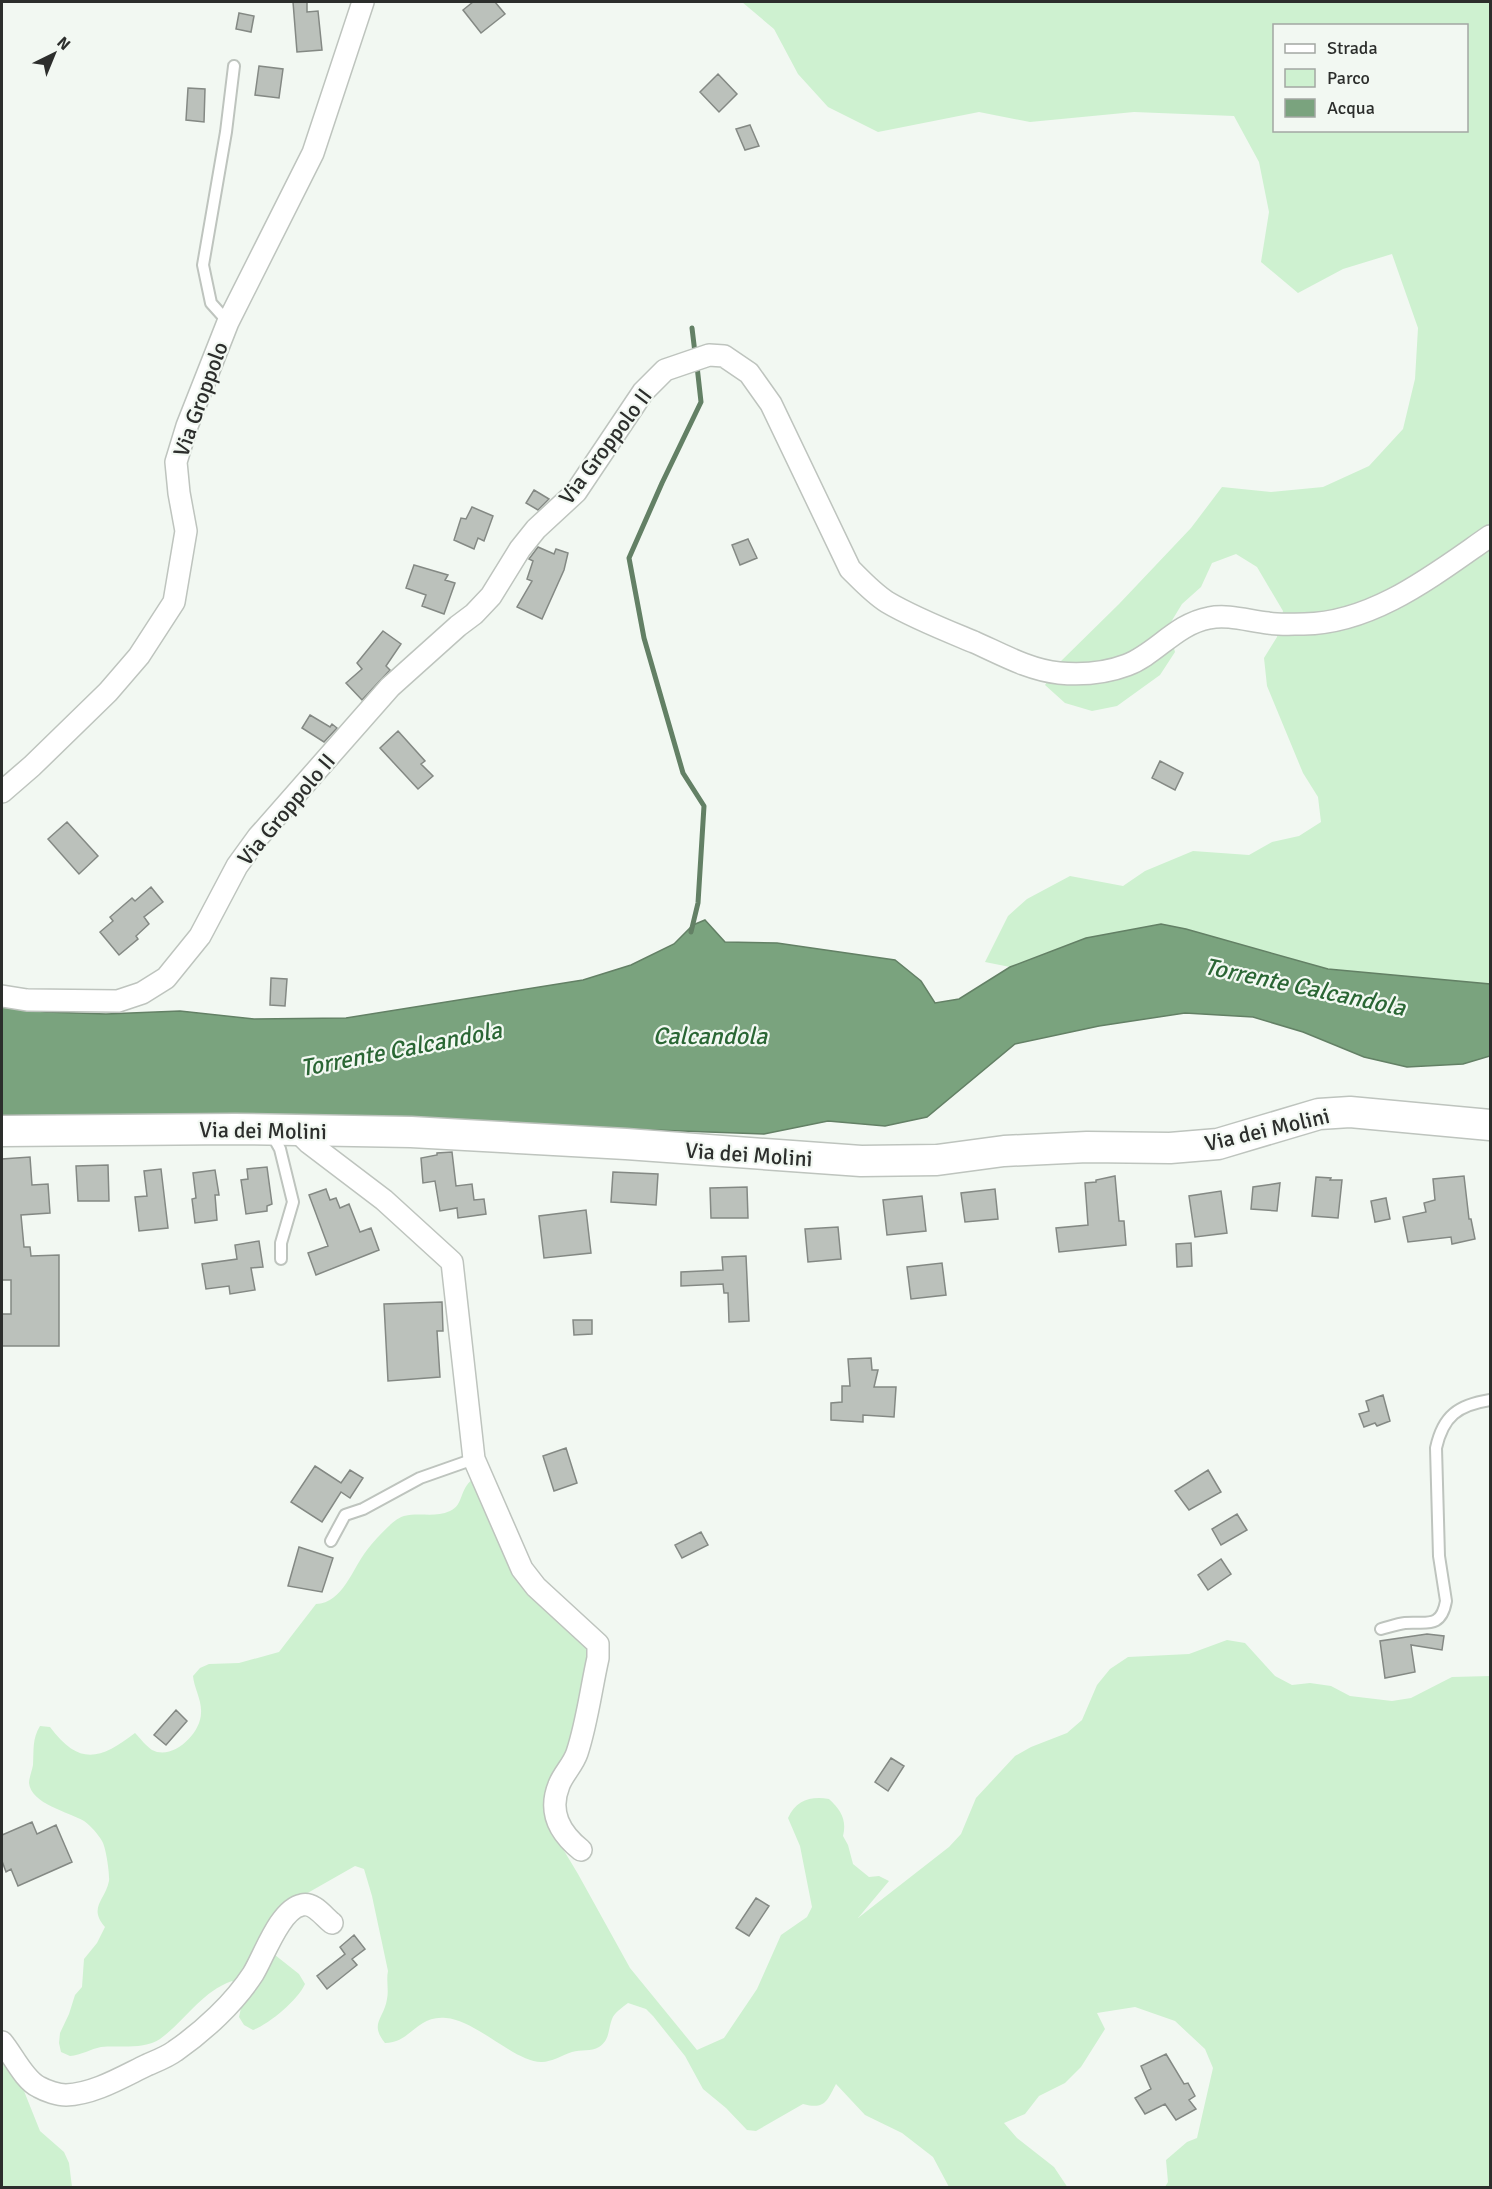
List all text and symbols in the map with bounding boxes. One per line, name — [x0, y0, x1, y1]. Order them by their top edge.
north arrow — [24, 24, 84, 84]
legend — [1273, 24, 1468, 132]
text: N — [53, 33, 74, 55]
text: Strada — [1327, 37, 1378, 59]
text: Parco — [1327, 67, 1370, 89]
text: Acqua — [1327, 97, 1375, 119]
street label: Via Groppolo — [167, 338, 234, 460]
street label: Via Groppolo II — [553, 383, 658, 510]
street label: Via Groppolo II — [232, 748, 341, 871]
water label: Torrente Calcandola — [1202, 951, 1409, 1023]
water label: Torrente Calcandola — [298, 1015, 505, 1083]
water label: Calcandola — [653, 1021, 768, 1051]
street label: Via dei Molini — [1202, 1102, 1332, 1157]
street label: Via dei Molini — [199, 1116, 327, 1145]
street label: Via dei Molini — [684, 1137, 814, 1172]

